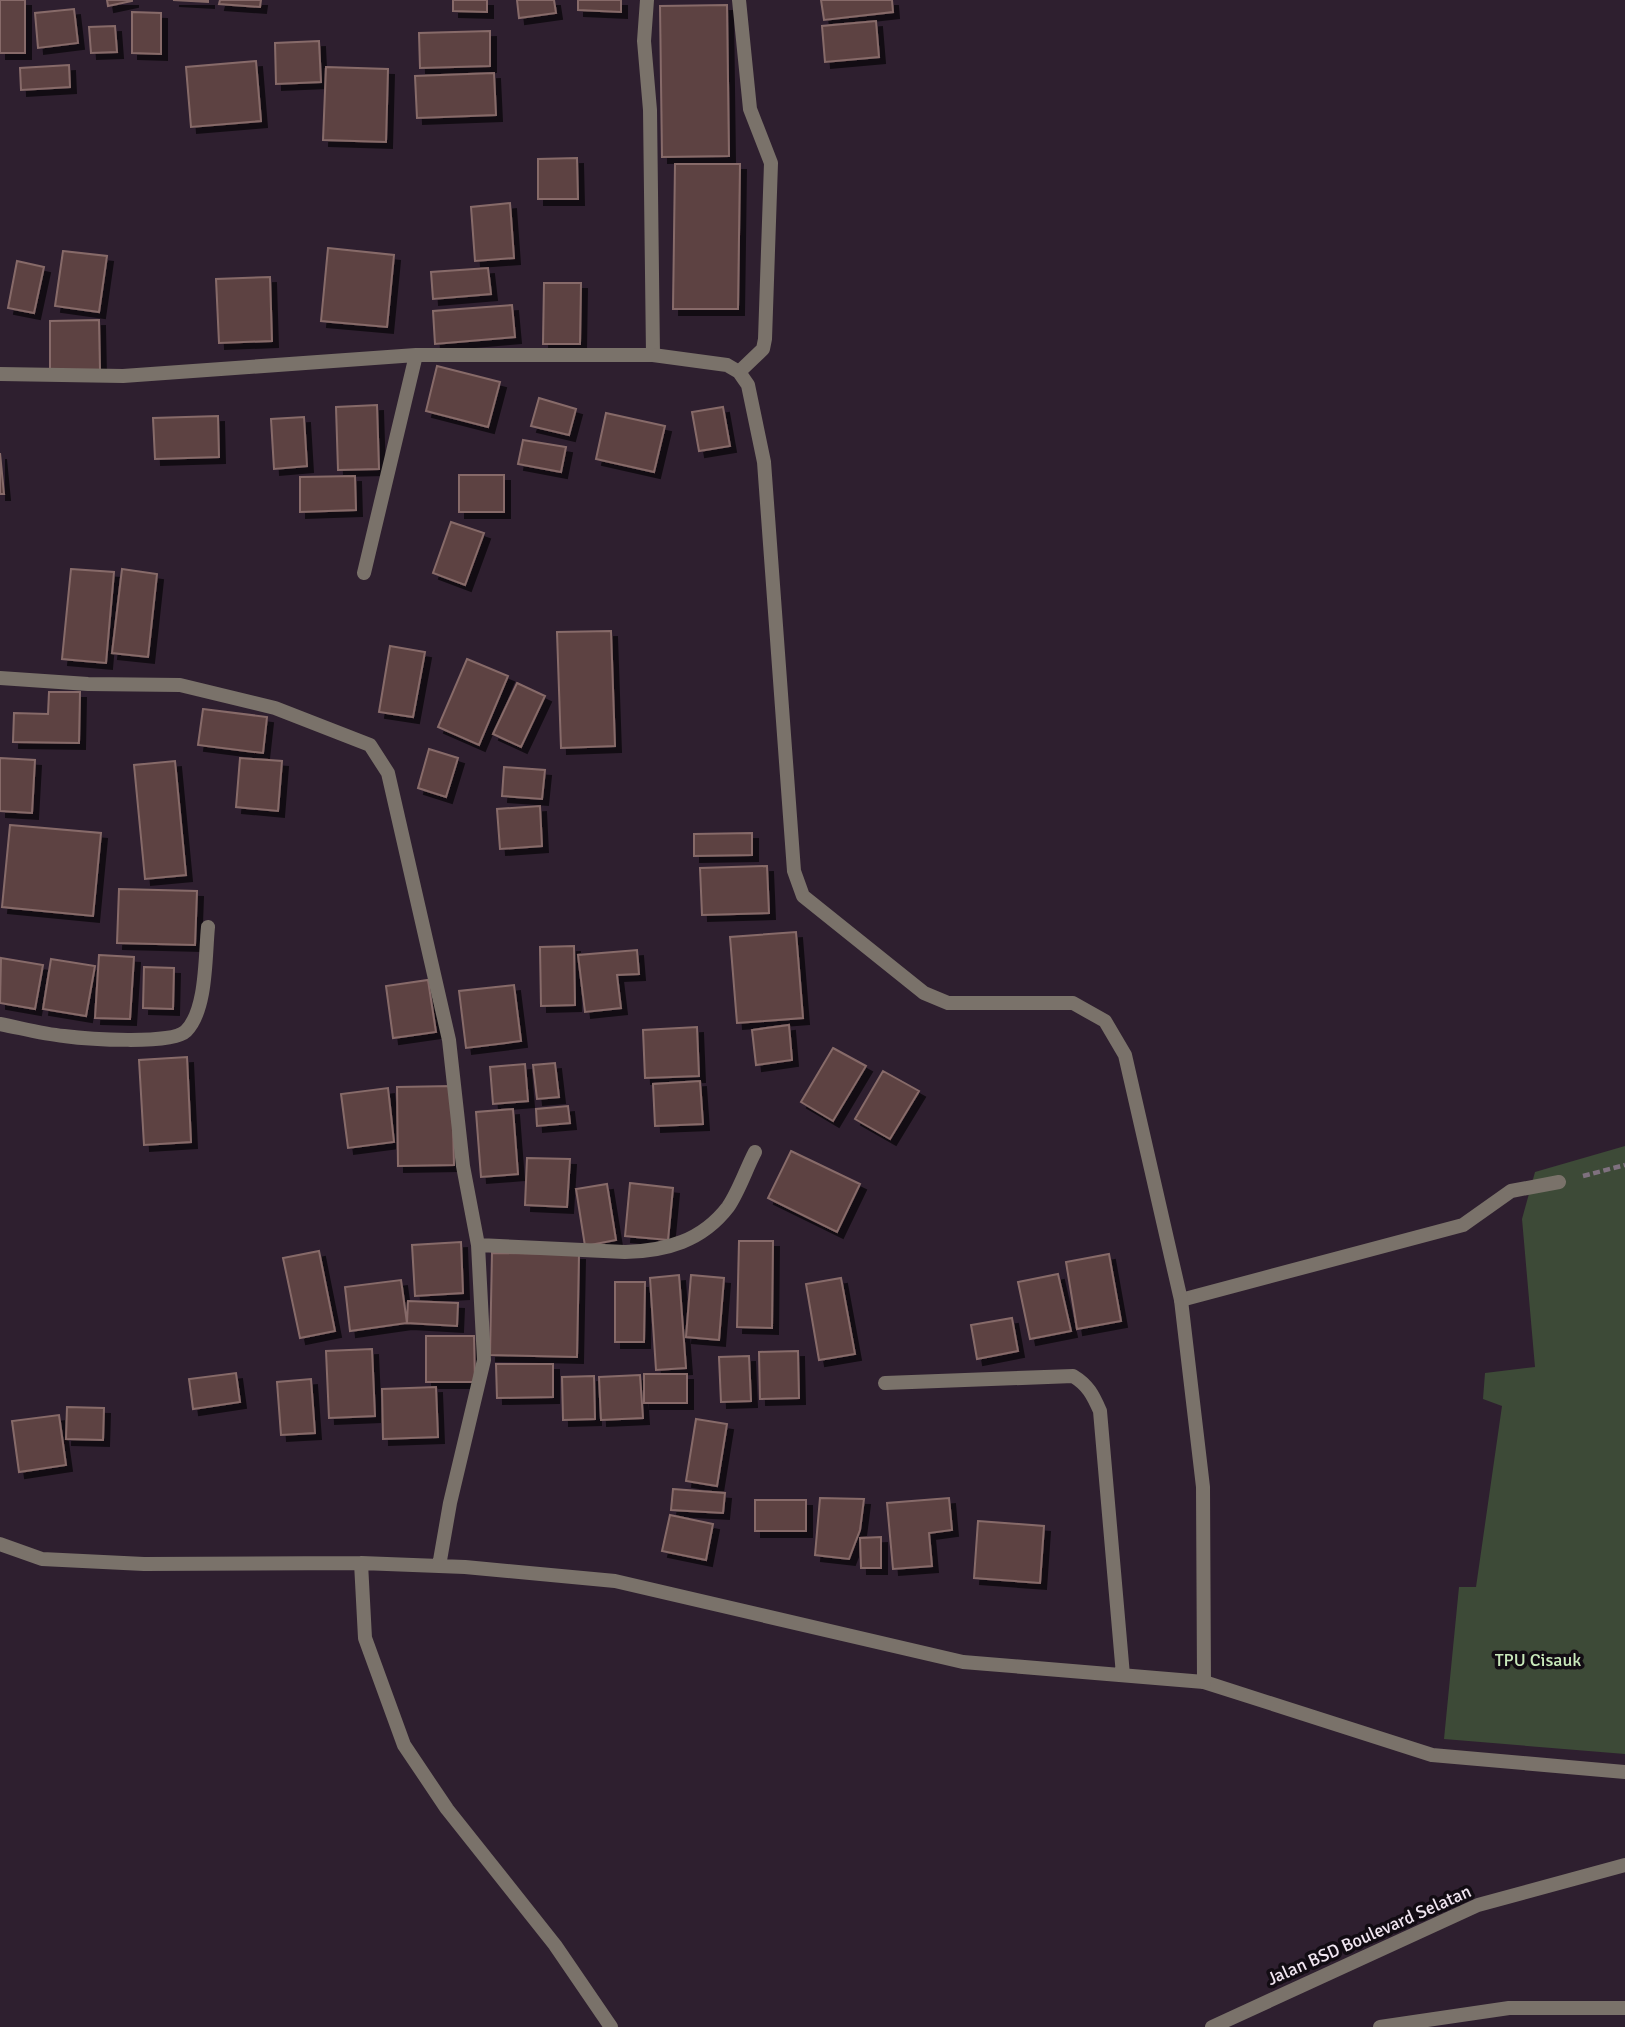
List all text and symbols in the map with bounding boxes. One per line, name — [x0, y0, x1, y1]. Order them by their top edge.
park label: TPU Cisauk — [1495, 1649, 1581, 1671]
street label: Jalan BSD Boulevard Selatan — [1263, 1880, 1475, 1990]

